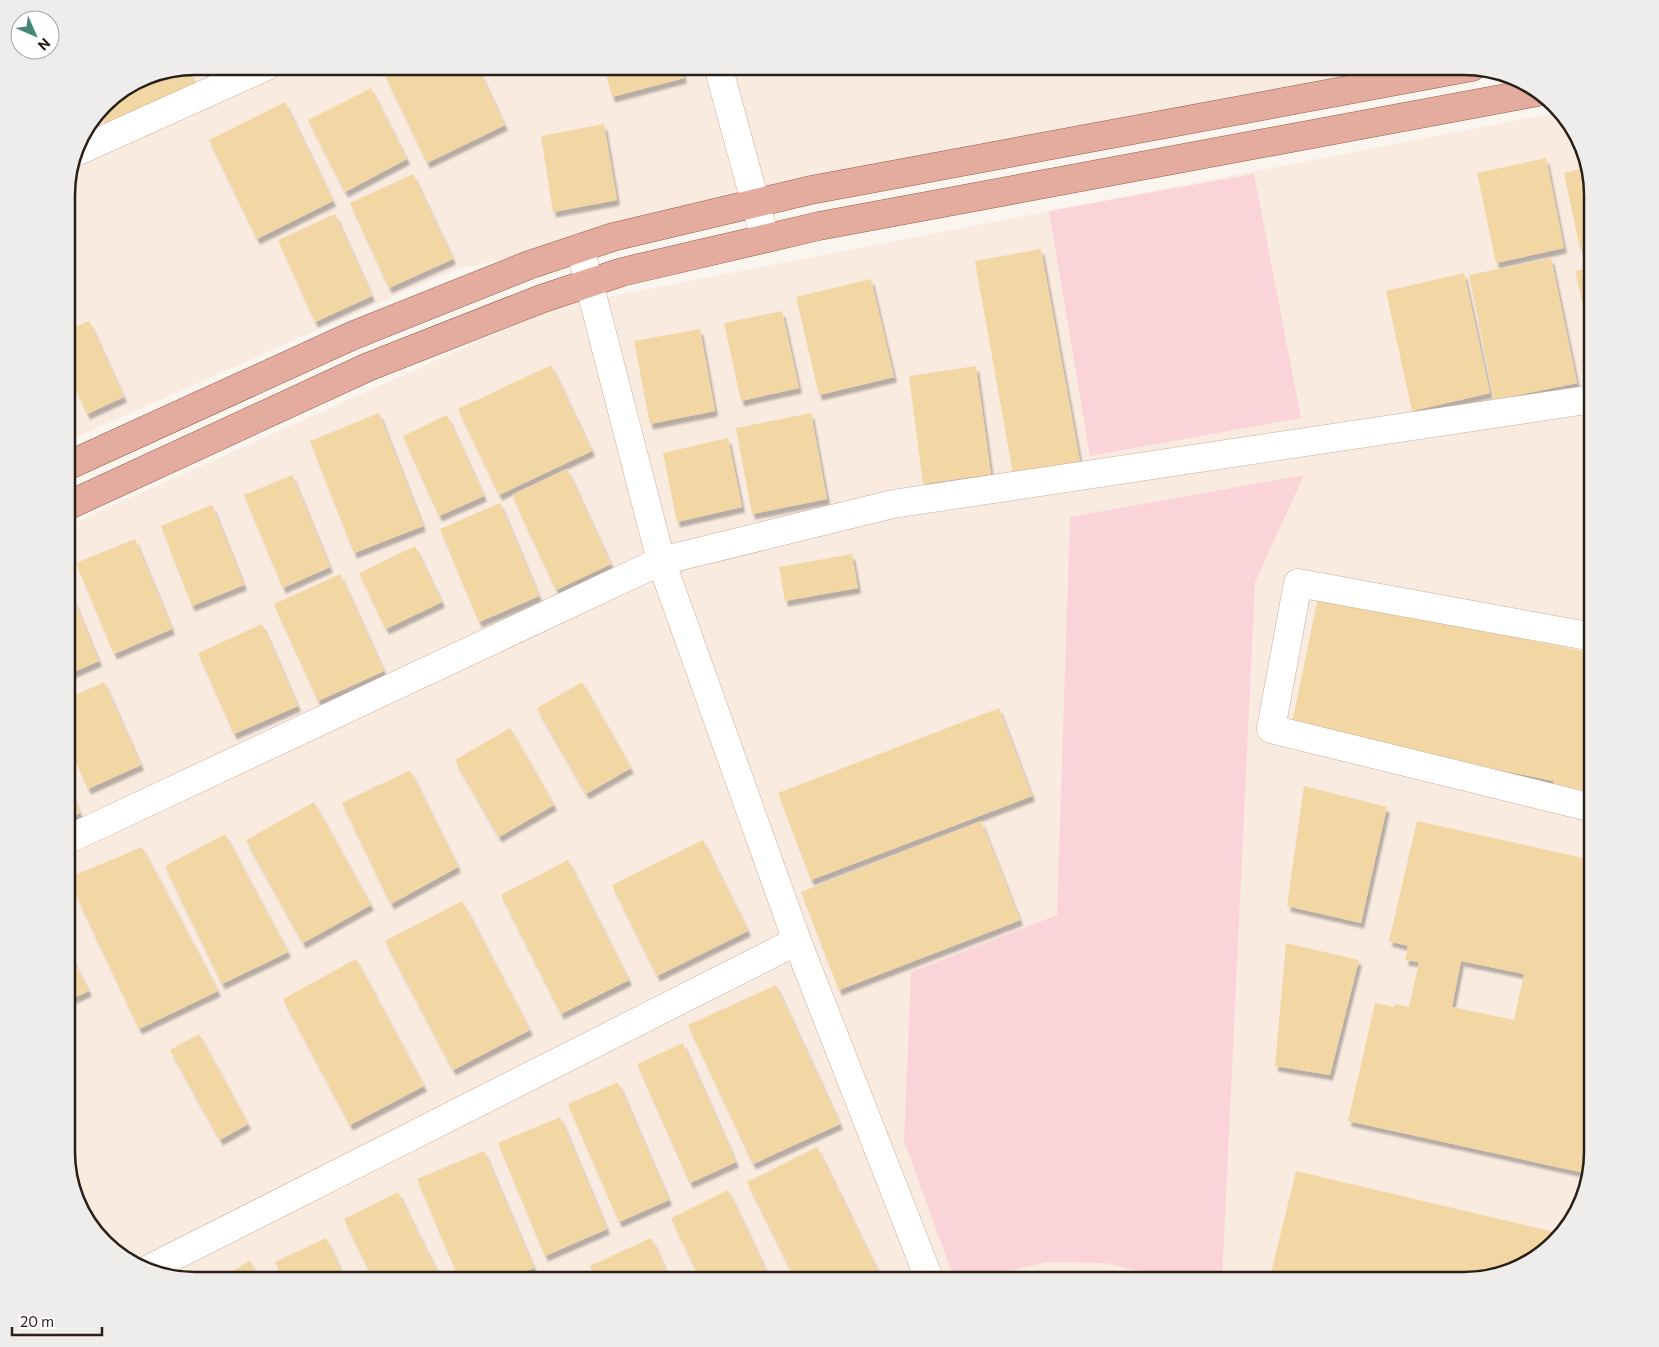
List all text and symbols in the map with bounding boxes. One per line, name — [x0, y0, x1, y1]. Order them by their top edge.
north arrow — [10, 10, 60, 60]
text: N — [35, 35, 54, 54]
scale bar — [12, 1304, 102, 1336]
text: 20 m — [20, 1312, 54, 1330]

